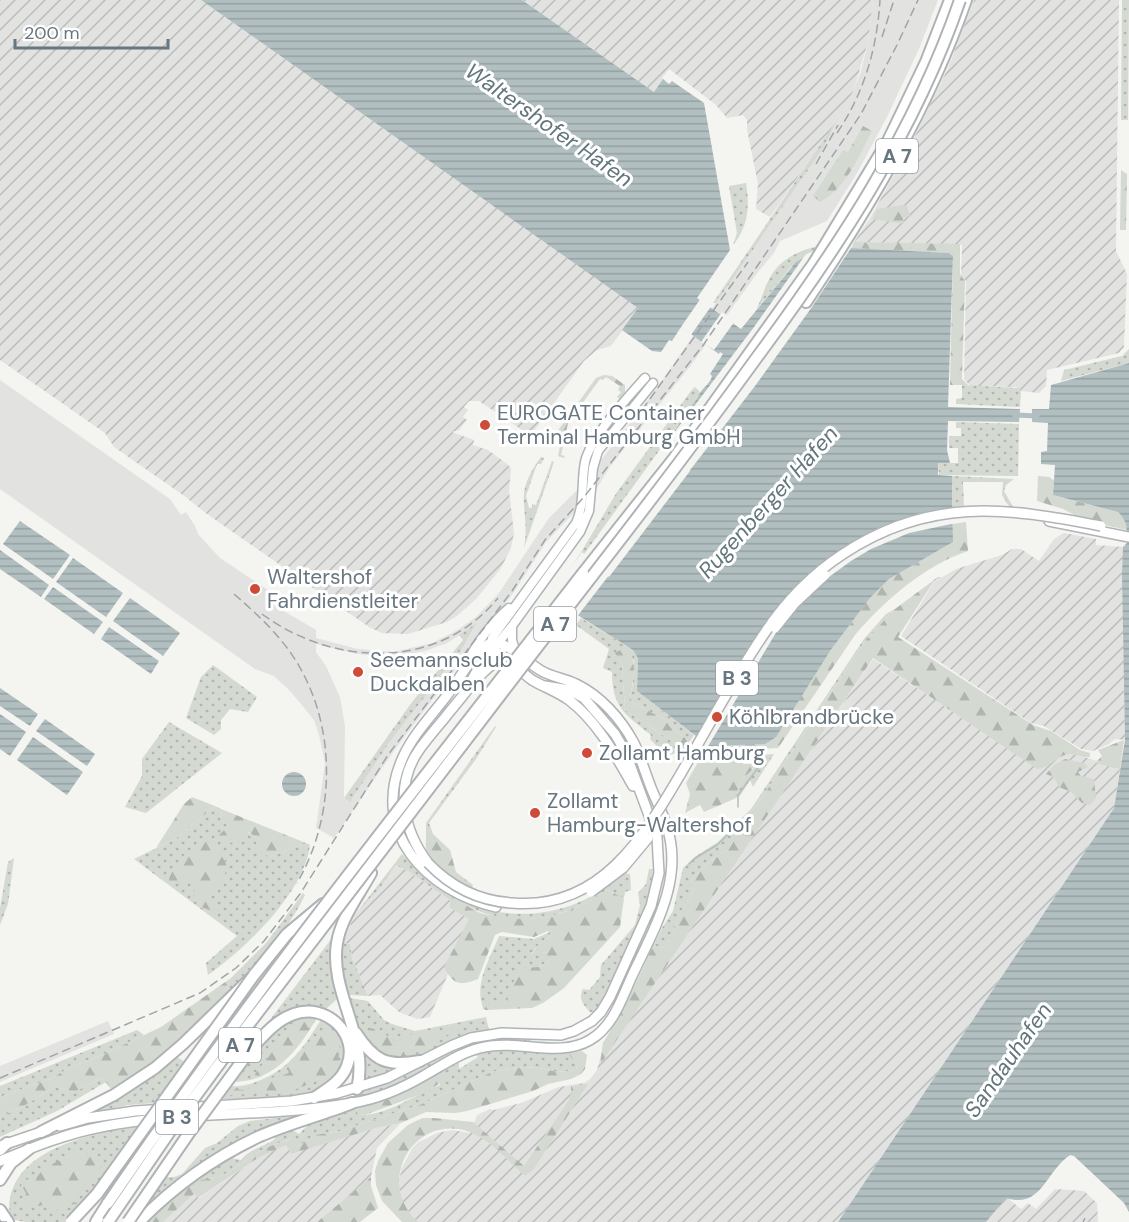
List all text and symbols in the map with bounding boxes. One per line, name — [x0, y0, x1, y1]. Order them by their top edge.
scale bar — [15, 12, 168, 50]
text: 200 m — [24, 21, 80, 45]
water label: Waltershofer Hafen — [460, 56, 638, 194]
road number: A 7 — [876, 139, 918, 173]
place label: EUROGATE Container Terminal Hamburg GmbH — [497, 399, 741, 451]
marker: EUROGATE Container Terminal Hamburg GmbH — [478, 418, 492, 432]
water label: Rugenberger Hafen — [692, 420, 844, 584]
place label: Waltershof Fahrdienstleiter — [267, 563, 418, 615]
marker: Waltershof Fahrdienstleiter — [248, 582, 262, 596]
road number: A 7 — [534, 607, 576, 641]
place label: Seemannsclub Duckdalben — [370, 646, 513, 698]
road number: B 3 — [716, 661, 758, 695]
marker: Seemannsclub Duckdalben — [351, 665, 365, 679]
place label: Köhlbrandbrücke — [729, 703, 894, 731]
marker: Köhlbrandbrücke — [710, 710, 724, 724]
place label: Zollamt Hamburg — [599, 739, 765, 767]
marker: Zollamt Hamburg — [580, 746, 594, 760]
place label: Zollamt Hamburg-Waltershof — [547, 787, 752, 839]
marker: Zollamt Hamburg-Waltershof — [528, 806, 542, 820]
water label: Sandauhafen — [958, 997, 1058, 1123]
road number: A 7 — [219, 1028, 261, 1062]
road number: B 3 — [156, 1100, 198, 1134]

